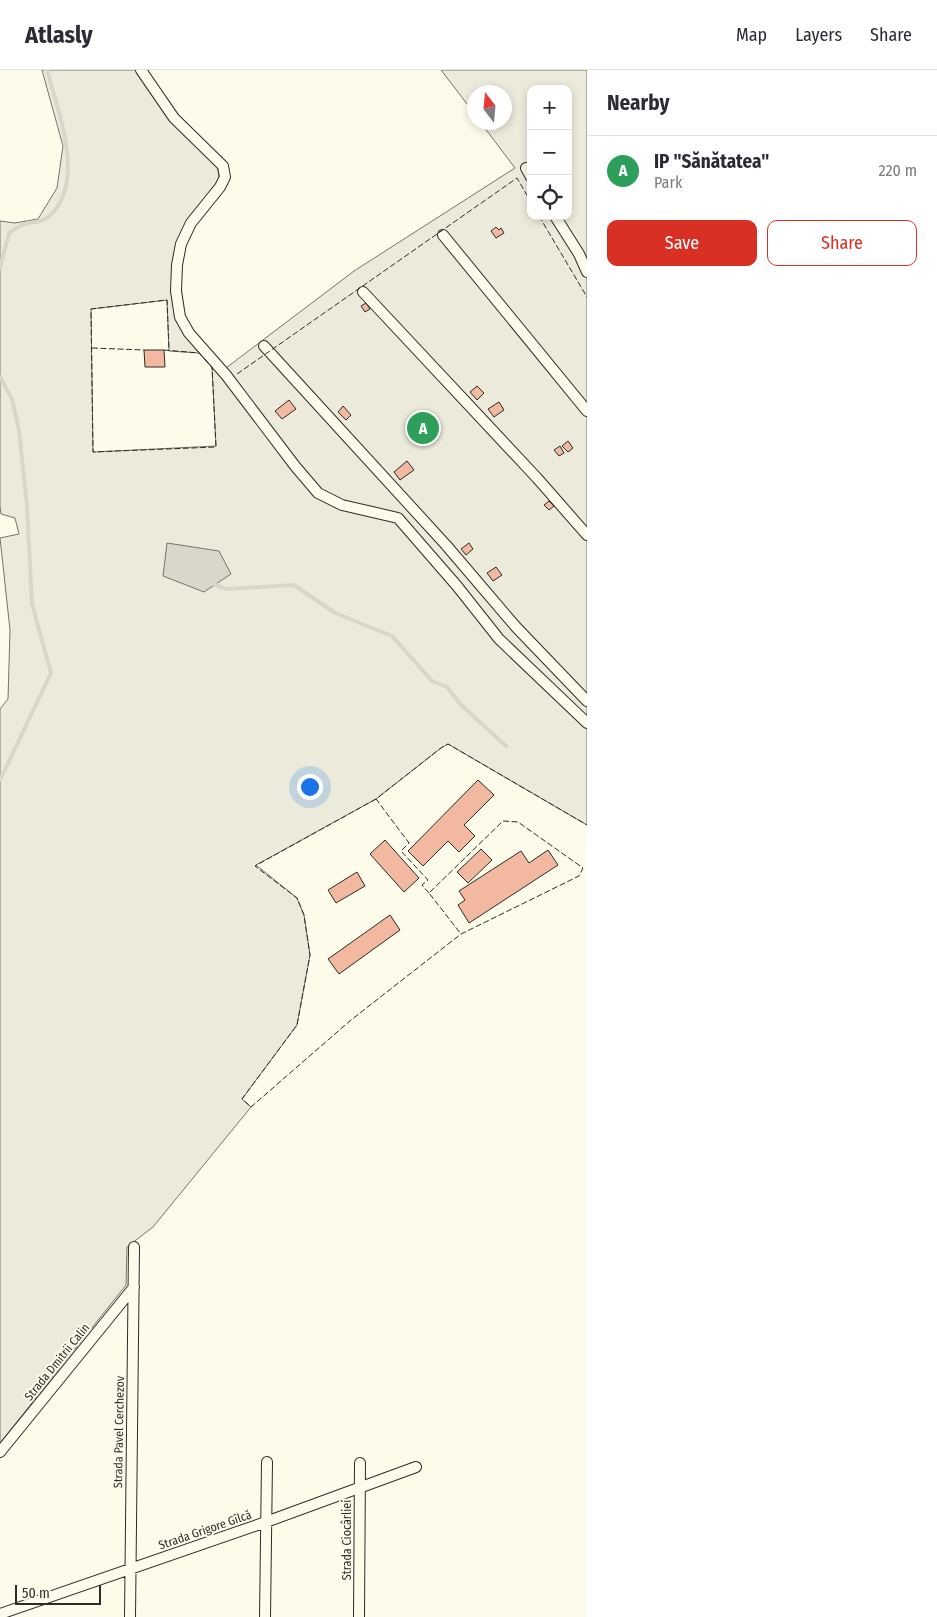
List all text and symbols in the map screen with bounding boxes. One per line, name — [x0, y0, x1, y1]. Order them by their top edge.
text: Atlasly — [25, 21, 93, 49]
text: Map — [736, 24, 767, 46]
text: Layers — [795, 24, 842, 46]
text: Share — [870, 24, 912, 46]
north arrow — [467, 85, 512, 130]
map controls — [527, 85, 572, 220]
button: + — [527, 85, 572, 130]
text: Nearby — [607, 90, 669, 116]
button: − — [527, 130, 572, 175]
text: IP "Sănătatea" — [654, 150, 769, 173]
text: A — [619, 161, 627, 180]
text: 220 m — [878, 161, 917, 180]
text: Park — [654, 173, 682, 192]
button: locate — [527, 175, 572, 220]
button: Save — [607, 220, 757, 266]
button: Share — [767, 220, 917, 266]
pin: A — [407, 409, 439, 447]
your location — [297, 774, 323, 800]
street label: Strada Dmitrii Calin — [22, 1321, 92, 1403]
street label: Strada Pavel Cerchezov — [111, 1375, 127, 1488]
street label: Strada Ciocârliei — [340, 1500, 354, 1580]
street label: Strada Grigore Gîlcă — [157, 1508, 253, 1552]
scale bar — [15, 1582, 101, 1605]
text: 50 m — [22, 1585, 50, 1602]

